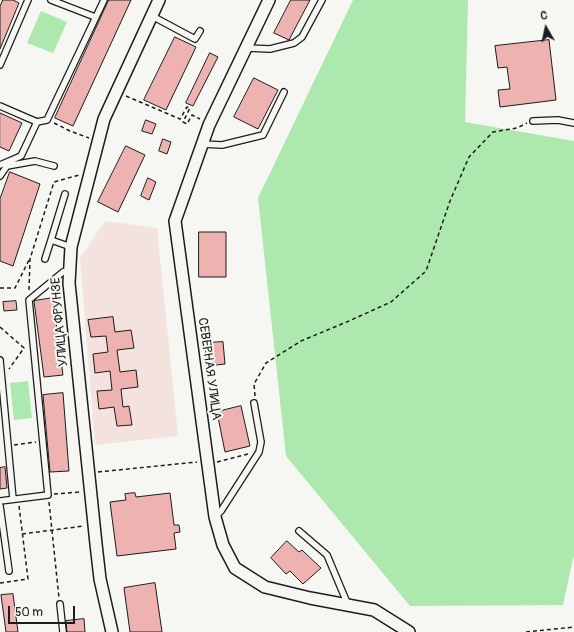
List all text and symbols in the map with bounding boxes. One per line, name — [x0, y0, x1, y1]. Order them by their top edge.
north arrow — [526, 8, 566, 48]
text: С — [540, 9, 548, 23]
street label: УЛИЦА ФРУНЗЕ — [48, 277, 72, 367]
street label: СЕВЕРНАЯ УЛИЦА — [194, 317, 224, 421]
scale bar — [10, 598, 77, 624]
text: 50 m — [15, 605, 43, 620]

